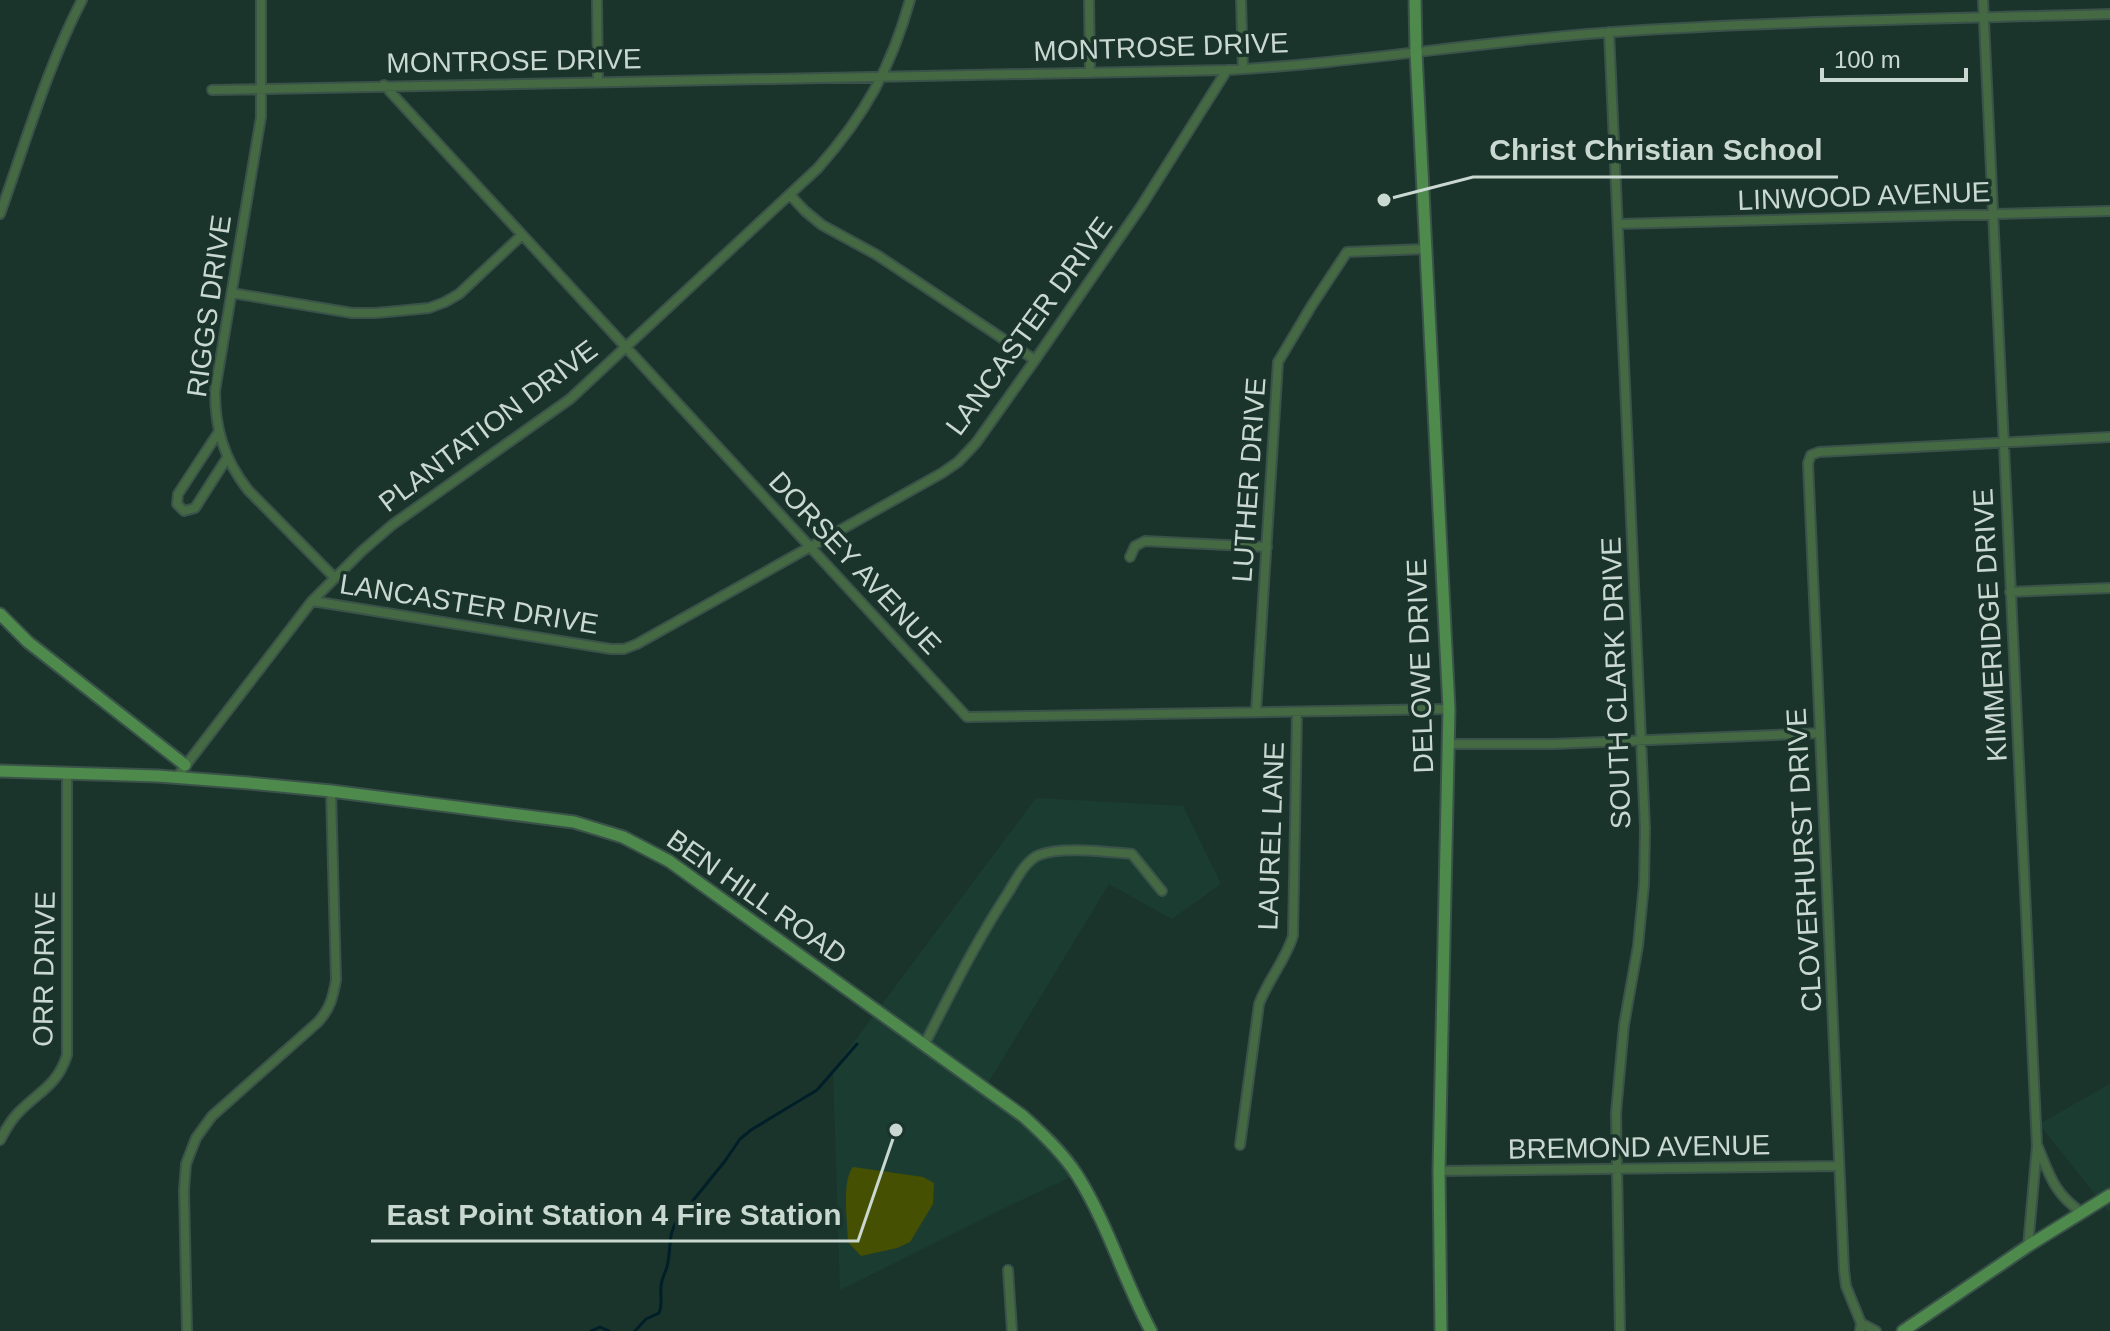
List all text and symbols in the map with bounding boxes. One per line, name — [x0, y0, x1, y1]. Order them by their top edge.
street label: MONTROSE DRIVE — [1033, 27, 1289, 67]
scale bar — [1822, 32, 1966, 82]
street label: MONTROSE DRIVE — [386, 43, 642, 79]
text: 100 m — [1834, 46, 1901, 73]
callout: Christ Christian School — [1473, 123, 1838, 177]
text: Christ Christian School — [1489, 133, 1823, 166]
street label: LINWOOD AVENUE — [1737, 176, 1991, 216]
street label: LANCASTER DRIVE — [940, 211, 1118, 441]
street label: RIGGS DRIVE — [181, 213, 237, 399]
street label: PLANTATION DRIVE — [373, 334, 603, 518]
street label: LUTHER DRIVE — [1226, 376, 1272, 584]
street label: DORSEY AVENUE — [763, 466, 947, 660]
street label: KIMMERIDGE DRIVE — [1967, 487, 2013, 763]
street label: SOUTH CLARK DRIVE — [1595, 536, 1637, 830]
street label: DELOWE DRIVE — [1401, 558, 1439, 774]
street label: LANCASTER DRIVE — [337, 568, 601, 640]
street label: CLOVERHURST DRIVE — [1781, 707, 1827, 1013]
street label: LAUREL LANE — [1252, 741, 1290, 931]
street label: BEN HILL ROAD — [661, 823, 853, 971]
street label: ORR DRIVE — [27, 891, 61, 1047]
street label: BREMOND AVENUE — [1508, 1129, 1770, 1165]
callout: East Point Station 4 Fire Station — [371, 1187, 858, 1241]
text: East Point Station 4 Fire Station — [386, 1198, 842, 1231]

